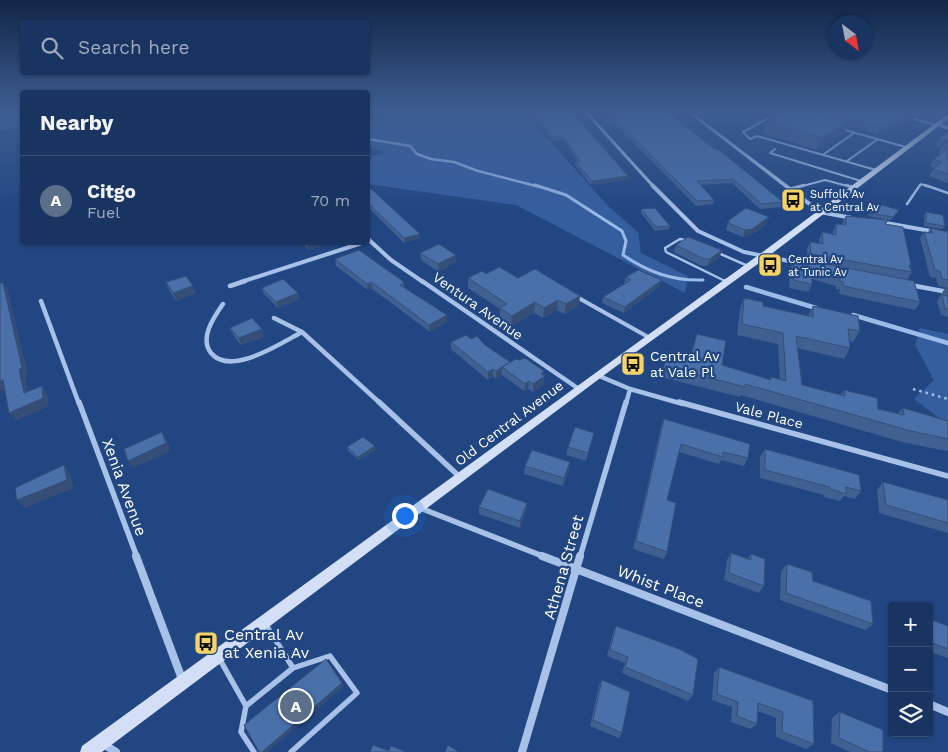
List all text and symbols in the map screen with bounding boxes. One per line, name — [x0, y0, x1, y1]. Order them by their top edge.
north arrow — [828, 15, 873, 60]
search box — [20, 20, 370, 75]
icon: search — [38, 34, 66, 62]
text: Search here — [78, 36, 189, 59]
text: Nearby — [40, 110, 113, 135]
text: Citgo — [87, 180, 136, 203]
bus stop icon: Suffolk Av at Central Av — [780, 187, 806, 213]
place label: Suffolk Av at Central Av — [810, 188, 879, 214]
text: A — [51, 191, 61, 210]
text: 70 m — [311, 191, 350, 210]
text: Fuel — [87, 203, 120, 222]
bus stop icon: Central Av at Tunic Av — [757, 252, 783, 278]
place label: Central Av at Tunic Av — [788, 253, 847, 279]
street label: Ventura Avenue — [430, 269, 526, 343]
place label: Central Av at Vale Pl — [650, 348, 720, 380]
bus stop icon: Central Av at Vale Pl — [620, 351, 646, 377]
street label: Old Central Avenue — [452, 377, 566, 469]
street label: Vale Place — [733, 398, 805, 432]
street label: Xenia Avenue — [98, 436, 151, 539]
your location — [392, 503, 418, 529]
street label: Athena Street — [539, 512, 588, 622]
street label: Whist Place — [614, 561, 707, 612]
map controls — [888, 602, 933, 737]
button: + — [888, 602, 933, 647]
place label: Central Av at Xenia Av — [224, 625, 310, 662]
bus stop icon: Central Av at Xenia Av — [193, 630, 219, 656]
button: − — [888, 647, 933, 692]
pin: A — [280, 687, 312, 725]
button: layers — [888, 692, 933, 737]

